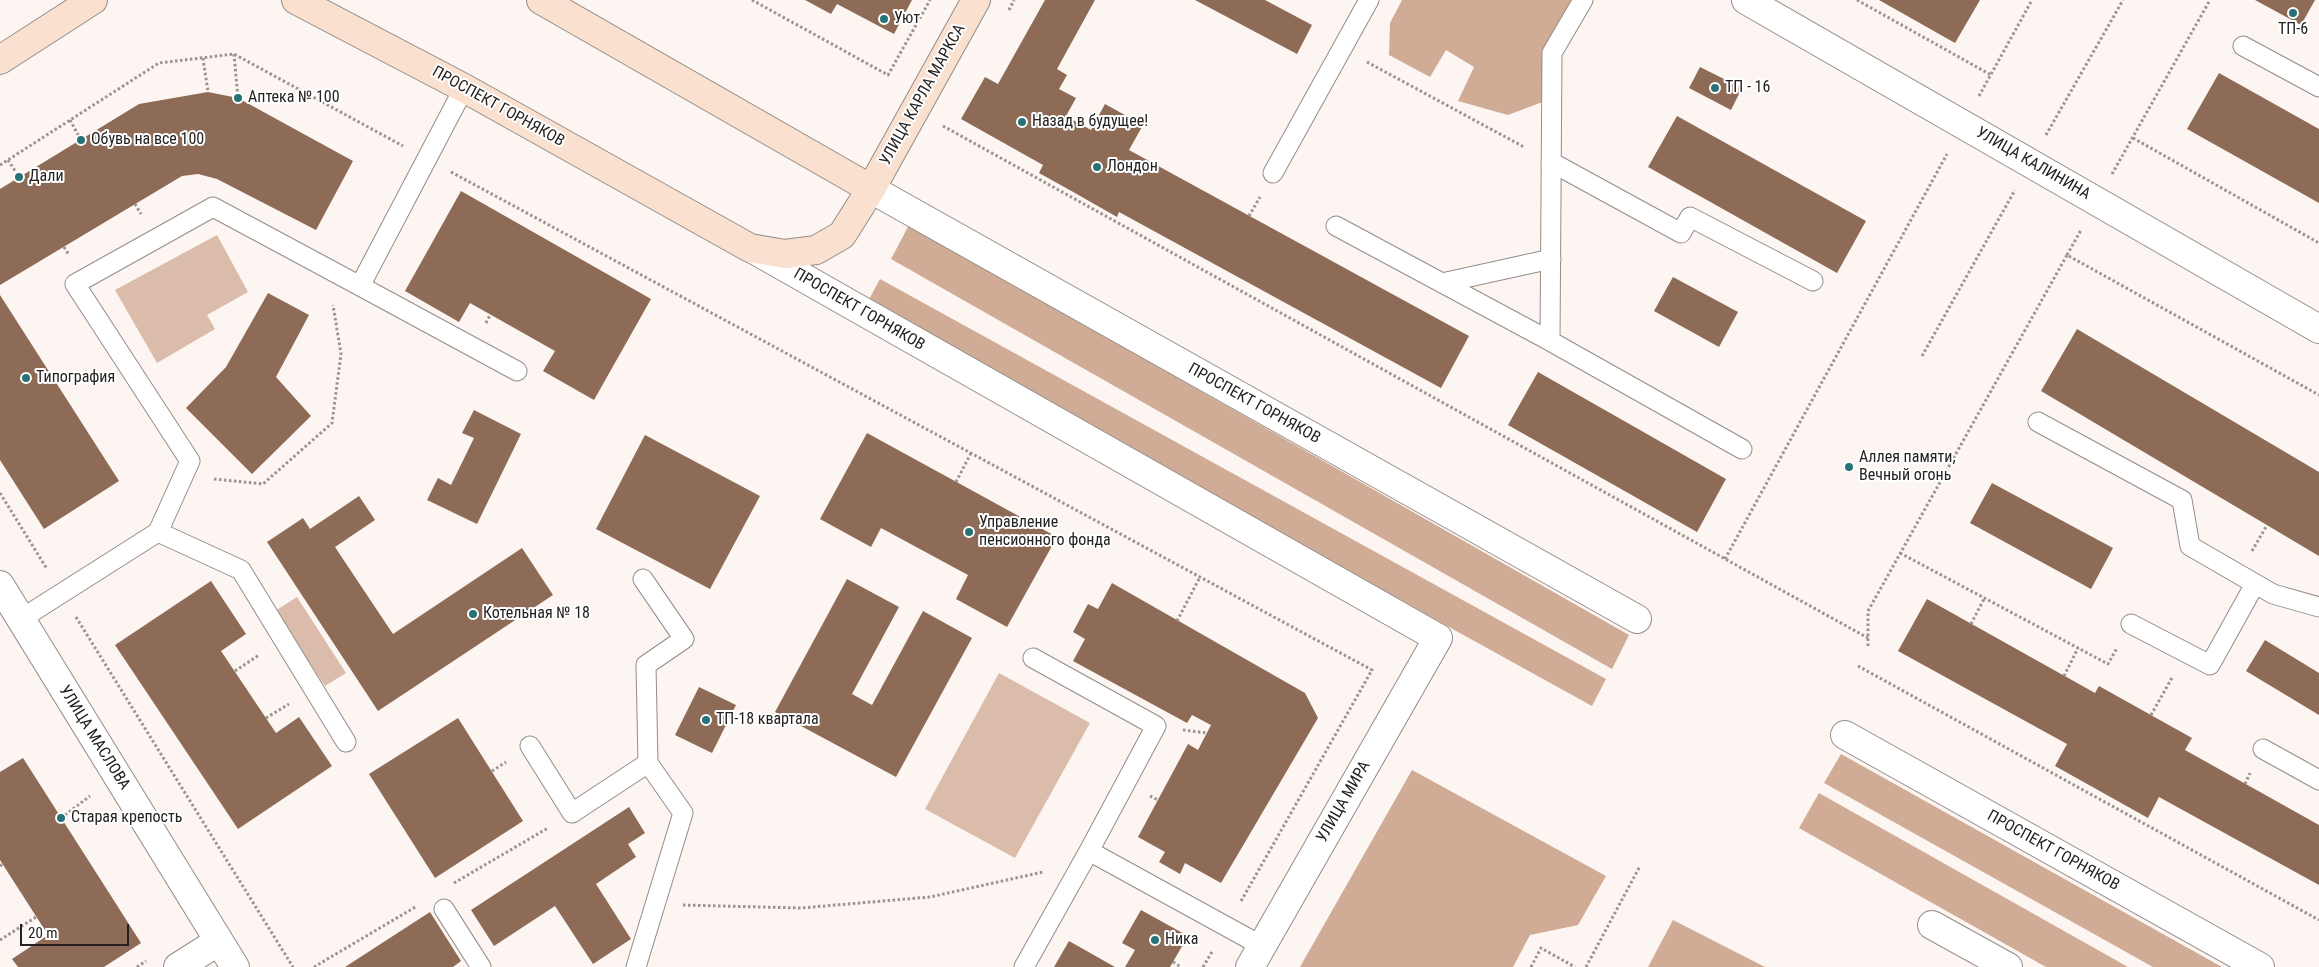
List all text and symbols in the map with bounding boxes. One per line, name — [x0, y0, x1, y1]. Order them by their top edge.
marker: ТП-6 — [2287, 7, 2299, 19]
place label: Уют — [894, 9, 920, 29]
marker: Уют — [878, 13, 890, 25]
place label: ТП-6 — [2278, 20, 2308, 40]
street label: УЛИЦА КАРЛА МАРКСА — [876, 21, 970, 169]
street label: ПРОСПЕКТ ГОРНЯКОВ — [429, 63, 567, 151]
place label: ТП - 16 — [1725, 78, 1770, 98]
marker: ТП - 16 — [1709, 82, 1721, 94]
place label: Аптека № 100 — [248, 88, 340, 108]
marker: Аптека № 100 — [232, 92, 244, 104]
place label: Назад в будущее! — [1032, 112, 1148, 132]
marker: Назад в будущее! — [1016, 116, 1028, 128]
street label: УЛИЦА КАЛИНИНА — [1973, 124, 2093, 204]
place label: Обувь на все 100 — [91, 130, 204, 150]
marker: Обувь на все 100 — [75, 134, 87, 146]
place label: Лондон — [1107, 157, 1158, 177]
marker: Лондон — [1091, 161, 1103, 173]
place label: Дали — [29, 167, 64, 187]
marker: Дали — [13, 171, 25, 183]
street label: ПРОСПЕКТ ГОРНЯКОВ — [790, 265, 928, 355]
street label: ПРОСПЕКТ ГОРНЯКОВ — [1185, 360, 1323, 448]
place label: Типография — [36, 368, 115, 388]
marker: Типография — [20, 372, 32, 384]
place label: Аллея памяти, Вечный огонь — [1859, 448, 1956, 486]
marker: Аллея памяти, Вечный огонь — [1843, 461, 1855, 473]
place label: Управление пенсионного фонда — [979, 513, 1111, 551]
marker: Управление пенсионного фонда — [963, 526, 975, 538]
place label: Котельная № 18 — [483, 604, 590, 624]
marker: Котельная № 18 — [467, 608, 479, 620]
street label: УЛИЦА МАСЛОВА — [54, 682, 134, 794]
place label: ТП-18 квартала — [716, 710, 819, 730]
marker: ТП-18 квартала — [700, 714, 712, 726]
street label: УЛИЦА МИРА — [1313, 758, 1375, 846]
street label: ПРОСПЕКТ ГОРНЯКОВ — [1984, 807, 2122, 895]
place label: Старая крепость — [71, 808, 182, 828]
marker: Старая крепость — [55, 812, 67, 824]
scale bar — [22, 914, 131, 946]
text: 20 m — [28, 924, 58, 942]
place label: Ника — [1165, 930, 1198, 950]
marker: Ника — [1149, 934, 1161, 946]

